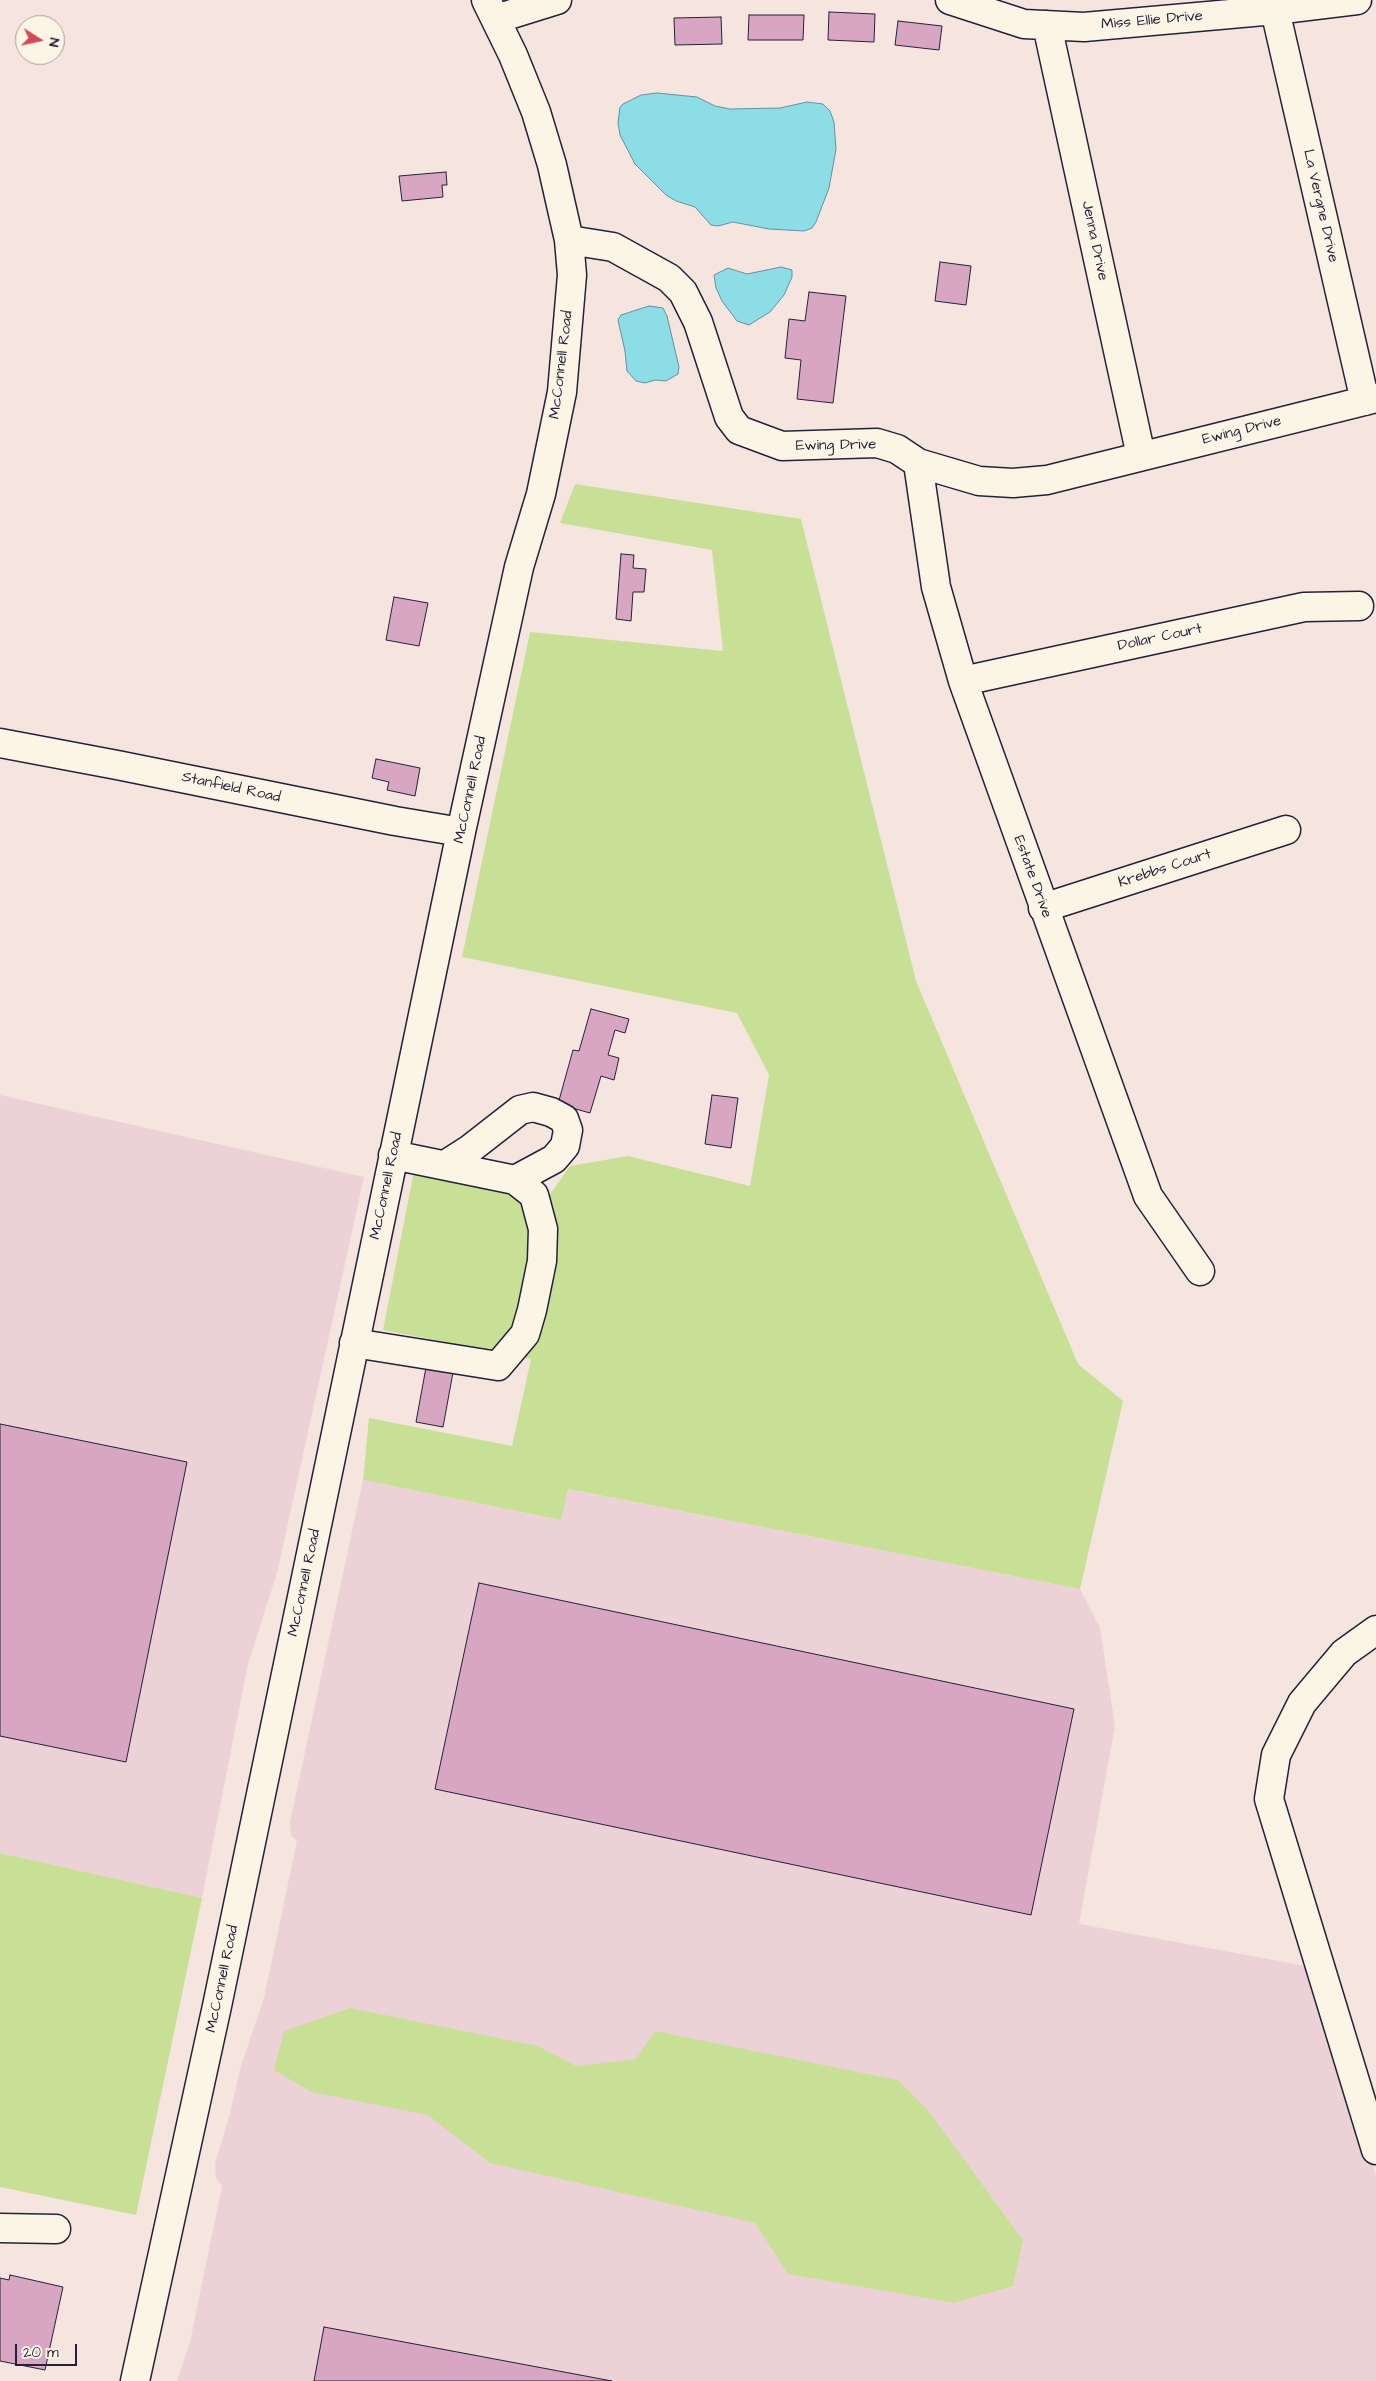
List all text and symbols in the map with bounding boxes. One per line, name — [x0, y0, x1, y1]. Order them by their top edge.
street label: Miss Ellie Drive — [1100, 8, 1204, 34]
north arrow — [15, 15, 65, 65]
text: N — [43, 36, 64, 48]
street label: La Vergne Drive — [1298, 148, 1342, 264]
street label: Jenna Drive — [1077, 200, 1111, 282]
street label: McConnell Road — [546, 310, 578, 420]
street label: Ewing Drive — [1201, 413, 1283, 449]
street label: Ewing Drive — [796, 436, 876, 456]
street label: Dollar Court — [1116, 620, 1204, 656]
street label: McConnell Road — [451, 735, 491, 845]
street label: Stanfield Road — [180, 769, 282, 807]
street label: Estate Drive — [1009, 833, 1055, 921]
street label: Krebbs Court — [1116, 845, 1214, 893]
street label: McConnell Road — [367, 1131, 407, 1241]
street label: McConnell Road — [285, 1528, 325, 1638]
street label: McConnell Road — [203, 1924, 243, 2034]
scale bar — [18, 2334, 80, 2366]
text: 20 m — [23, 2342, 59, 2363]

